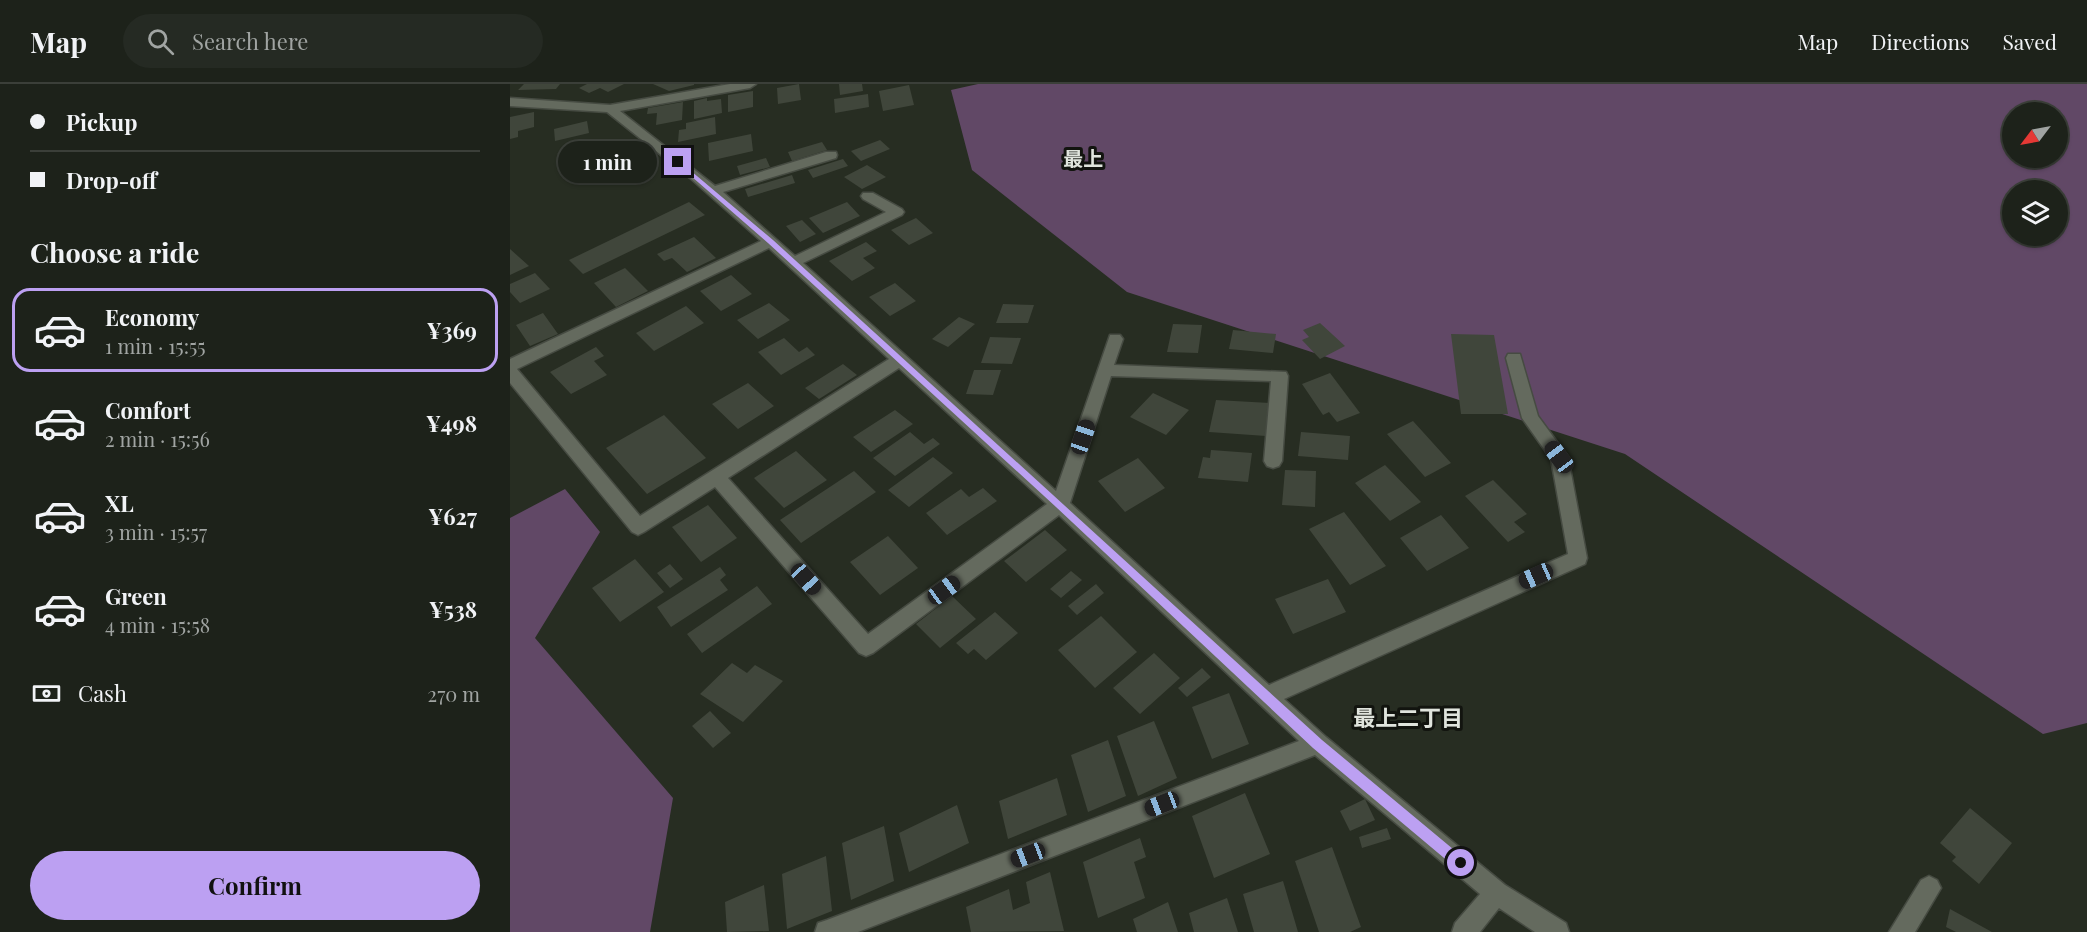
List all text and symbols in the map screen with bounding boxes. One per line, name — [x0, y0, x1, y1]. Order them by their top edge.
search box — [123, 14, 543, 68]
text: Map — [30, 23, 87, 60]
icon: search — [144, 25, 177, 58]
text: Search here — [192, 26, 308, 56]
text: Map — [1797, 27, 1838, 55]
text: Directions — [1871, 27, 1969, 55]
text: Saved — [2002, 27, 2057, 55]
north arrow — [2002, 102, 2068, 168]
map controls — [2002, 102, 2068, 246]
text: Pickup — [66, 107, 137, 137]
callout: 1 min — [558, 141, 657, 183]
district label: 最上 — [1063, 144, 1103, 171]
text: 1 min — [583, 148, 632, 175]
route end — [664, 148, 691, 175]
text: Drop-off — [66, 165, 157, 195]
button: layers — [2002, 180, 2068, 246]
text: Choose a ride — [30, 234, 199, 270]
text: Economy — [105, 302, 199, 332]
icon: car — [33, 303, 87, 357]
text: ¥369 — [427, 315, 477, 345]
text: 1 min · 15:55 — [105, 332, 206, 359]
text: Comfort — [105, 395, 191, 425]
icon: car — [33, 396, 87, 450]
text: ¥498 — [426, 408, 477, 438]
car — [1069, 417, 1097, 457]
text: 2 min · 15:56 — [105, 425, 210, 452]
car — [1541, 437, 1577, 477]
text: XL — [105, 488, 134, 518]
icon: car — [33, 489, 87, 543]
text: ¥627 — [428, 501, 477, 531]
text: 3 min · 15:57 — [105, 518, 207, 545]
car — [787, 560, 825, 598]
car — [1516, 560, 1556, 592]
car — [924, 572, 964, 608]
text: Green — [105, 581, 167, 611]
icon: car — [33, 582, 87, 636]
text: ¥538 — [429, 594, 477, 624]
text: 4 min · 15:58 — [105, 611, 210, 638]
icon: cash — [30, 677, 63, 710]
text: Cash — [78, 678, 127, 708]
text: 270 m — [428, 680, 480, 707]
district label: 最上二丁目 — [1353, 702, 1463, 732]
car — [1142, 789, 1182, 819]
car — [1008, 840, 1048, 870]
route start — [1447, 849, 1474, 876]
button: Confirm — [30, 851, 480, 920]

